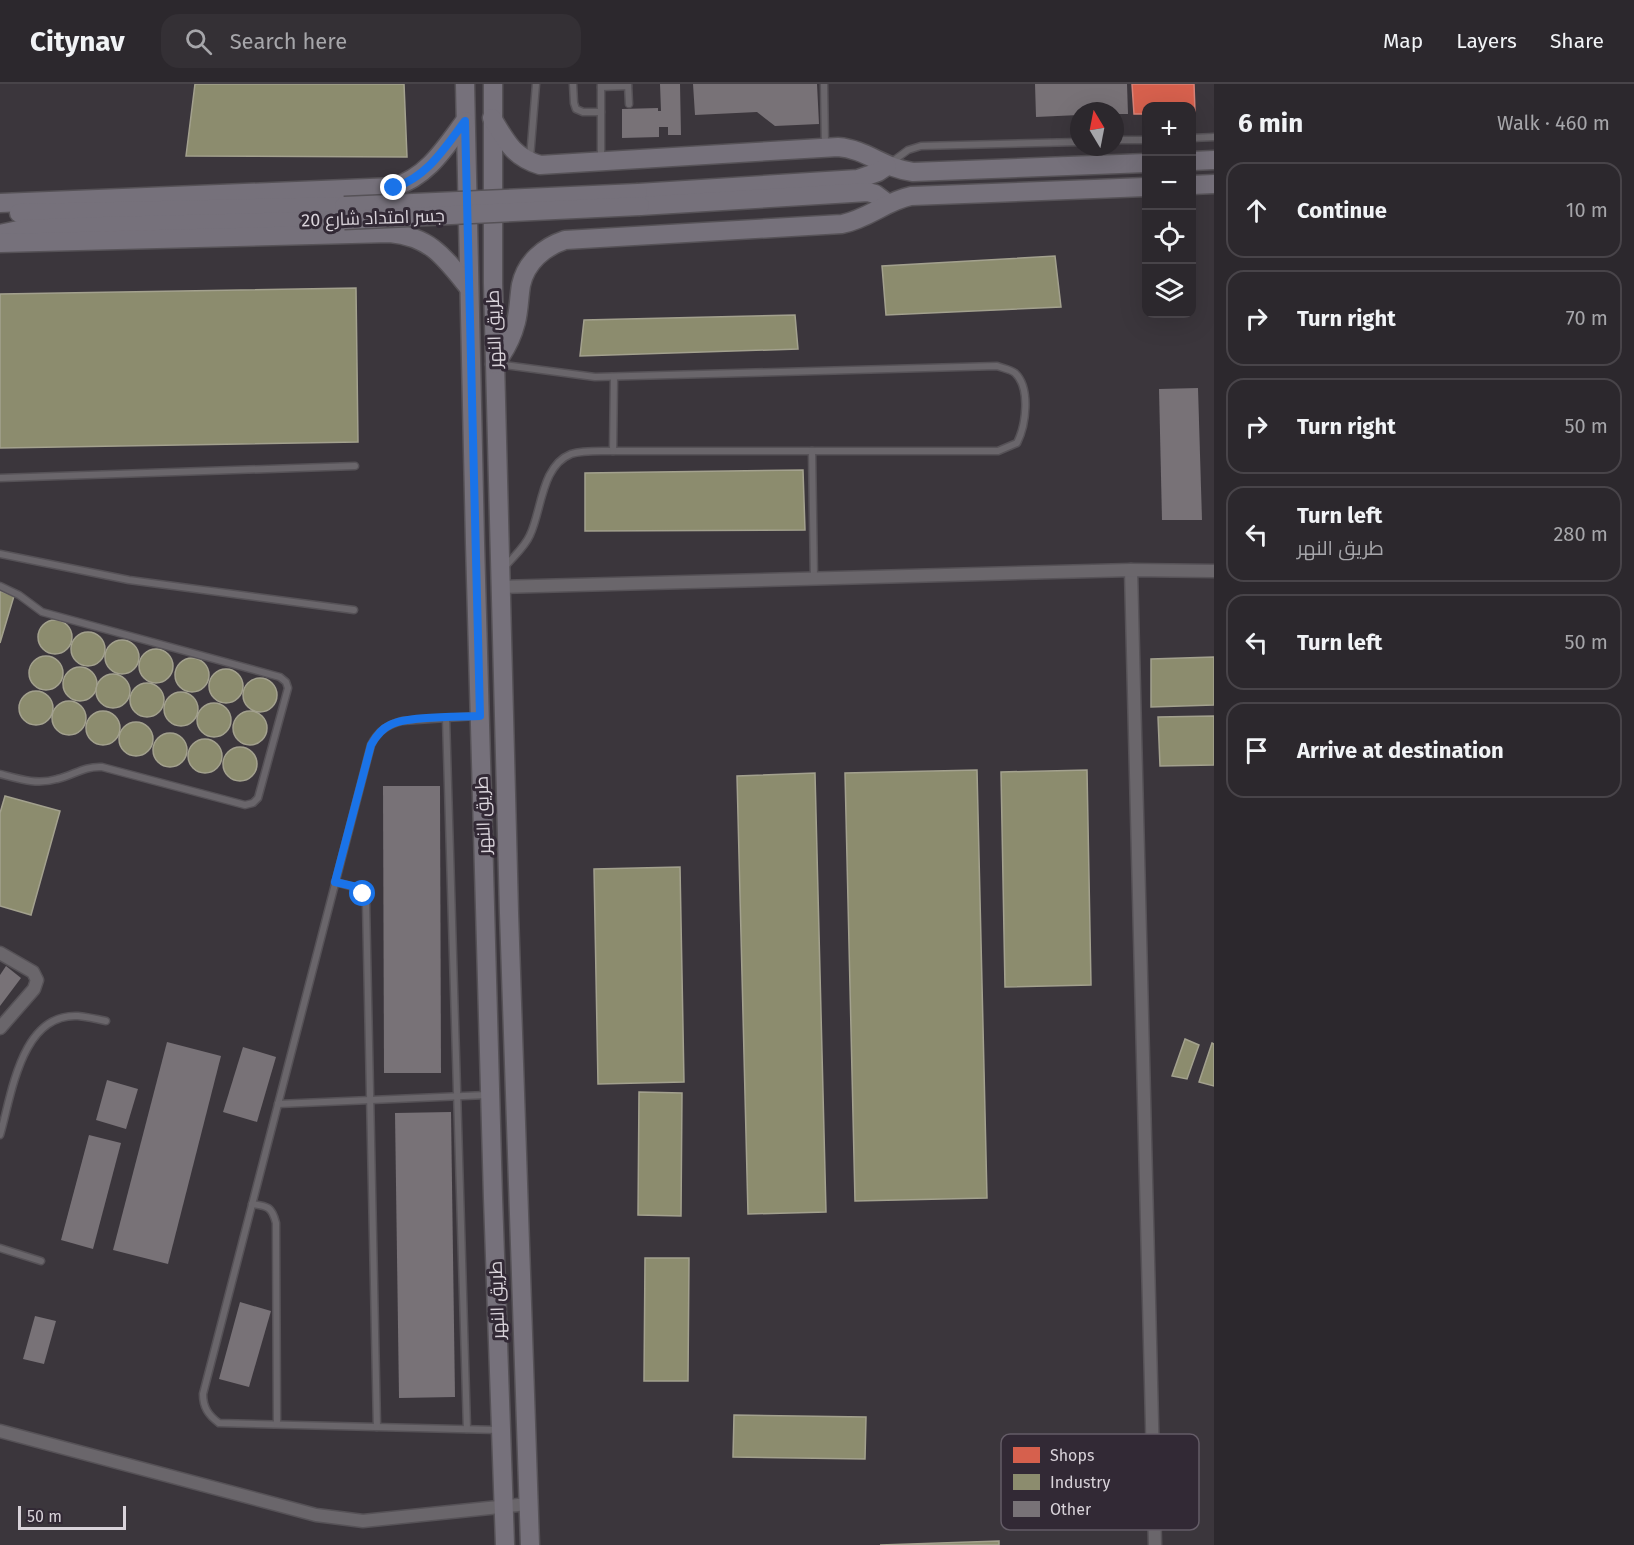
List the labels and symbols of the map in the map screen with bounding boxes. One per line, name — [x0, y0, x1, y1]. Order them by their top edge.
north arrow — [1070, 102, 1124, 156]
route end — [380, 174, 406, 200]
street label: جسر امتداد شارع 20 — [301, 205, 445, 232]
street label: طريق النهر — [482, 289, 507, 369]
street label: طريق النهر — [471, 775, 496, 855]
route start — [349, 880, 375, 906]
street label: طريق النهر — [485, 1260, 510, 1340]
legend — [1001, 1434, 1199, 1530]
text: Shops — [1050, 1446, 1094, 1465]
text: Industry — [1050, 1473, 1110, 1492]
text: Other — [1050, 1500, 1092, 1519]
scale bar — [18, 1503, 126, 1530]

